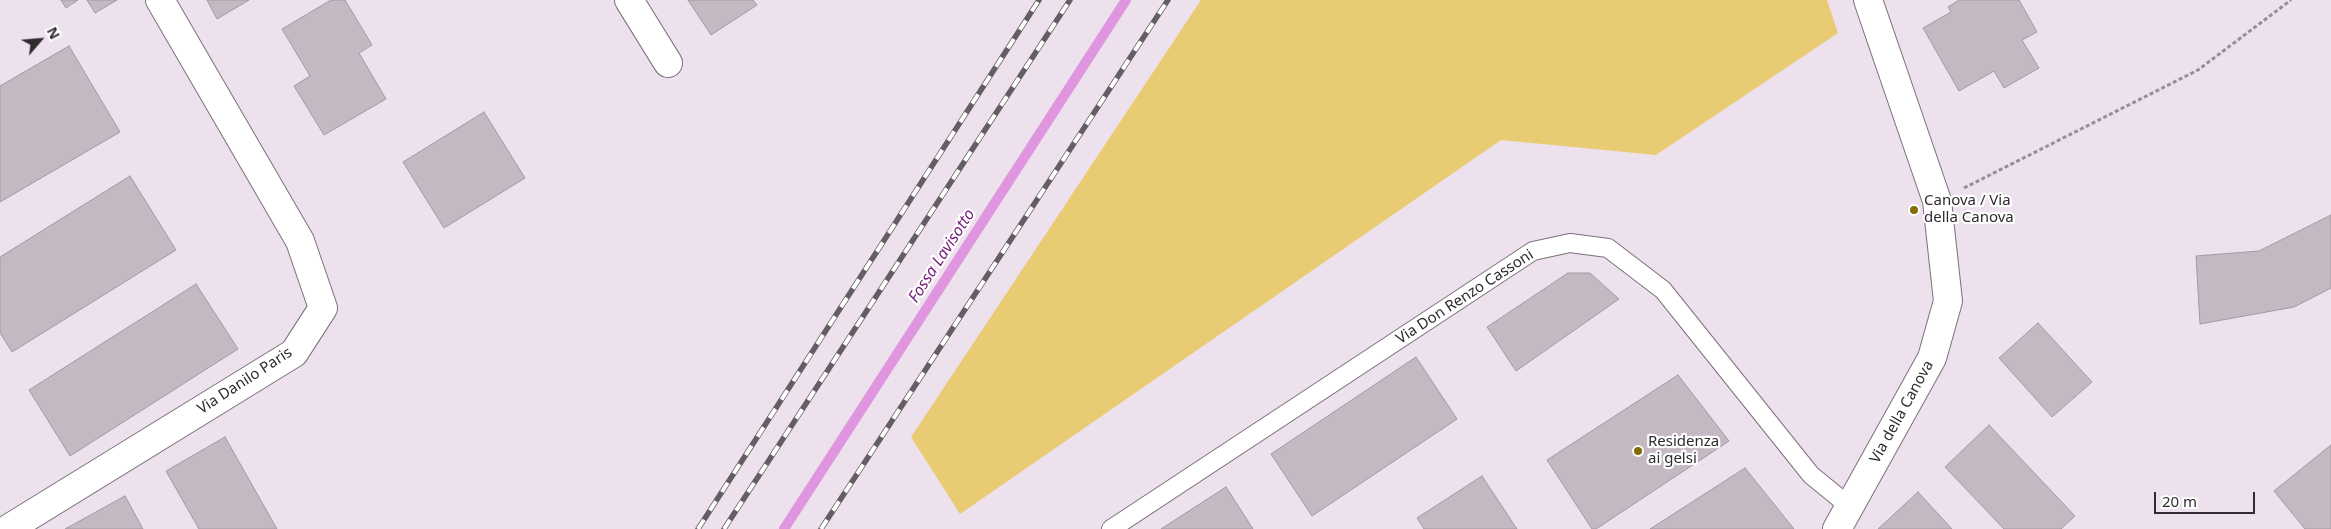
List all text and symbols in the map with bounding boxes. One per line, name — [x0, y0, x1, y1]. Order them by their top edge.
north arrow — [15, 15, 65, 65]
text: N — [43, 24, 65, 42]
place label: Canova / Via della Canova — [1924, 192, 2014, 227]
marker: Canova / Via della Canova — [1908, 204, 1920, 216]
water label: Fossa Lavisotto — [905, 206, 979, 306]
street label: Via Don Renzo Cassoni — [1393, 246, 1537, 348]
street label: Via Danilo Paris — [194, 344, 296, 418]
street label: Via della Canova — [1866, 357, 1938, 467]
place label: Residenza ai gelsi — [1648, 433, 1719, 468]
marker: Residenza ai gelsi — [1632, 445, 1644, 457]
scale bar — [2156, 482, 2257, 514]
text: 20 m — [2162, 491, 2197, 511]

